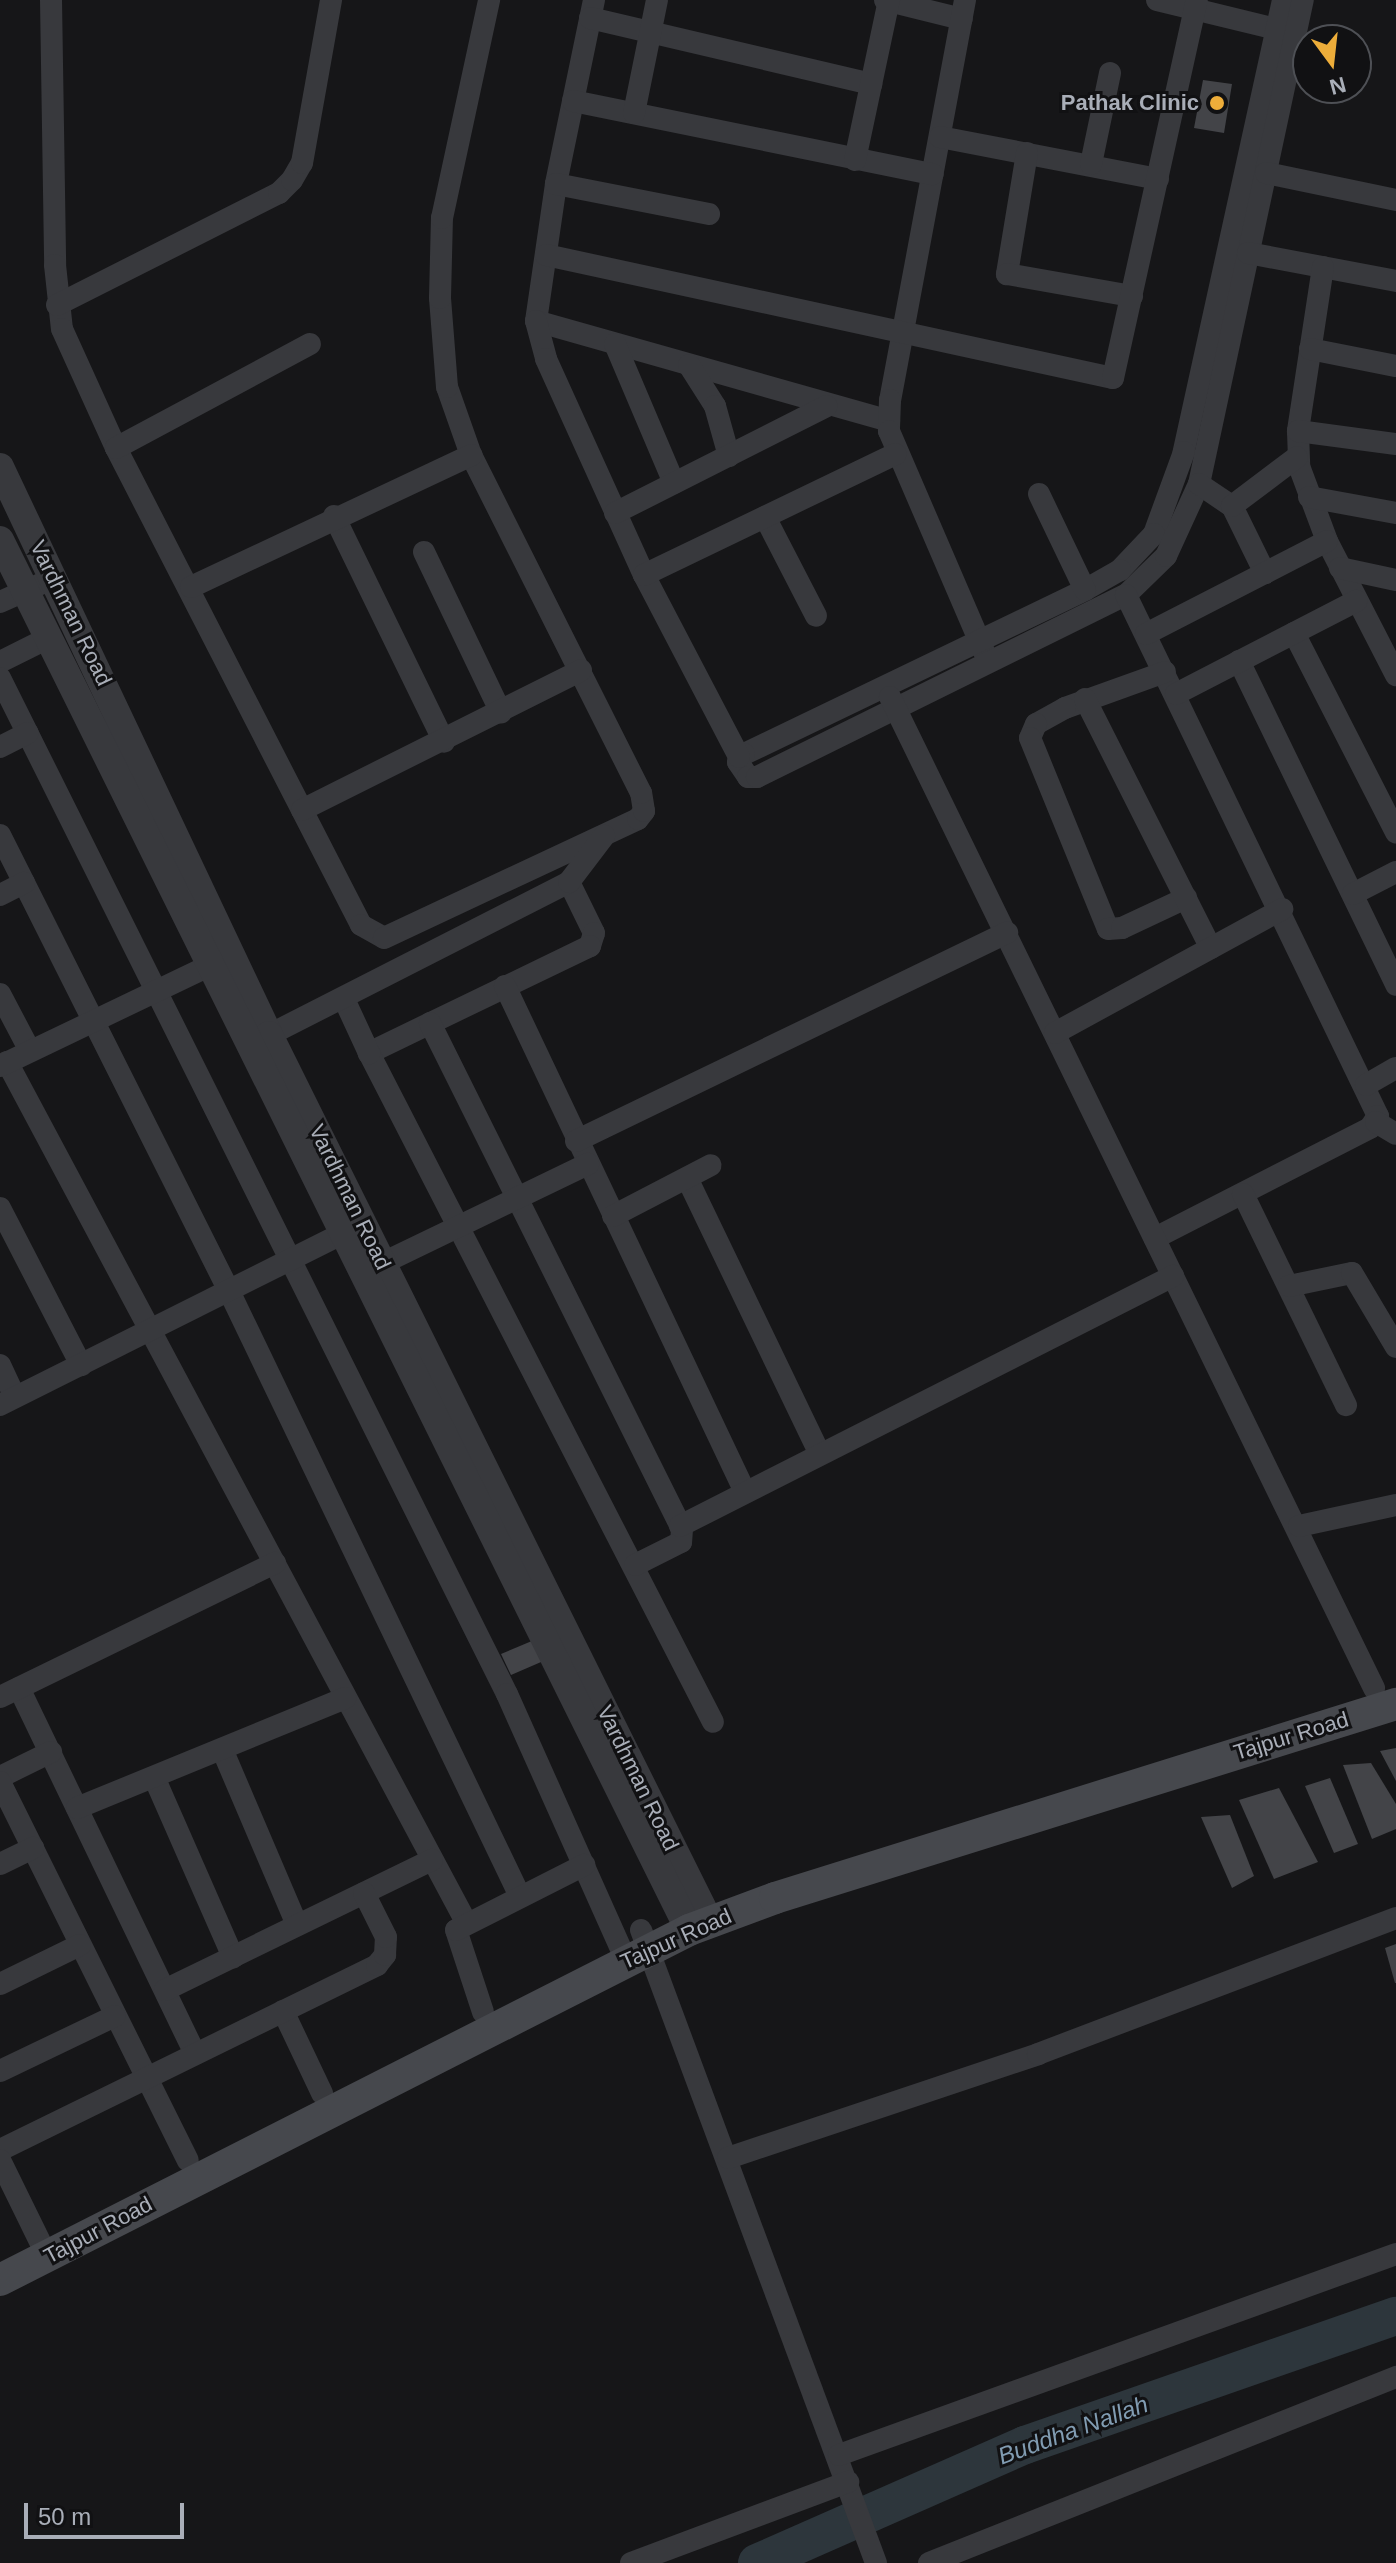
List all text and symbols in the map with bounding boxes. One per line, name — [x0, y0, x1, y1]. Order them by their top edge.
north arrow — [1292, 24, 1372, 104]
text: N — [1327, 72, 1349, 100]
place label: Pathak Clinic — [1061, 90, 1199, 116]
marker: Pathak Clinic — [1206, 92, 1228, 114]
street label: Vardhman Road — [24, 536, 118, 690]
street label: Vardhman Road — [303, 1120, 397, 1274]
street label: Vardhman Road — [591, 1701, 685, 1855]
street label: Tajpur Road — [1230, 1706, 1352, 1766]
street label: Tajpur Road — [616, 1903, 736, 1975]
street label: Tajpur Road — [39, 2190, 157, 2270]
water label: Buddha Nallah — [994, 2390, 1152, 2470]
scale bar — [28, 2487, 188, 2537]
text: 50 m — [38, 2503, 91, 2530]

